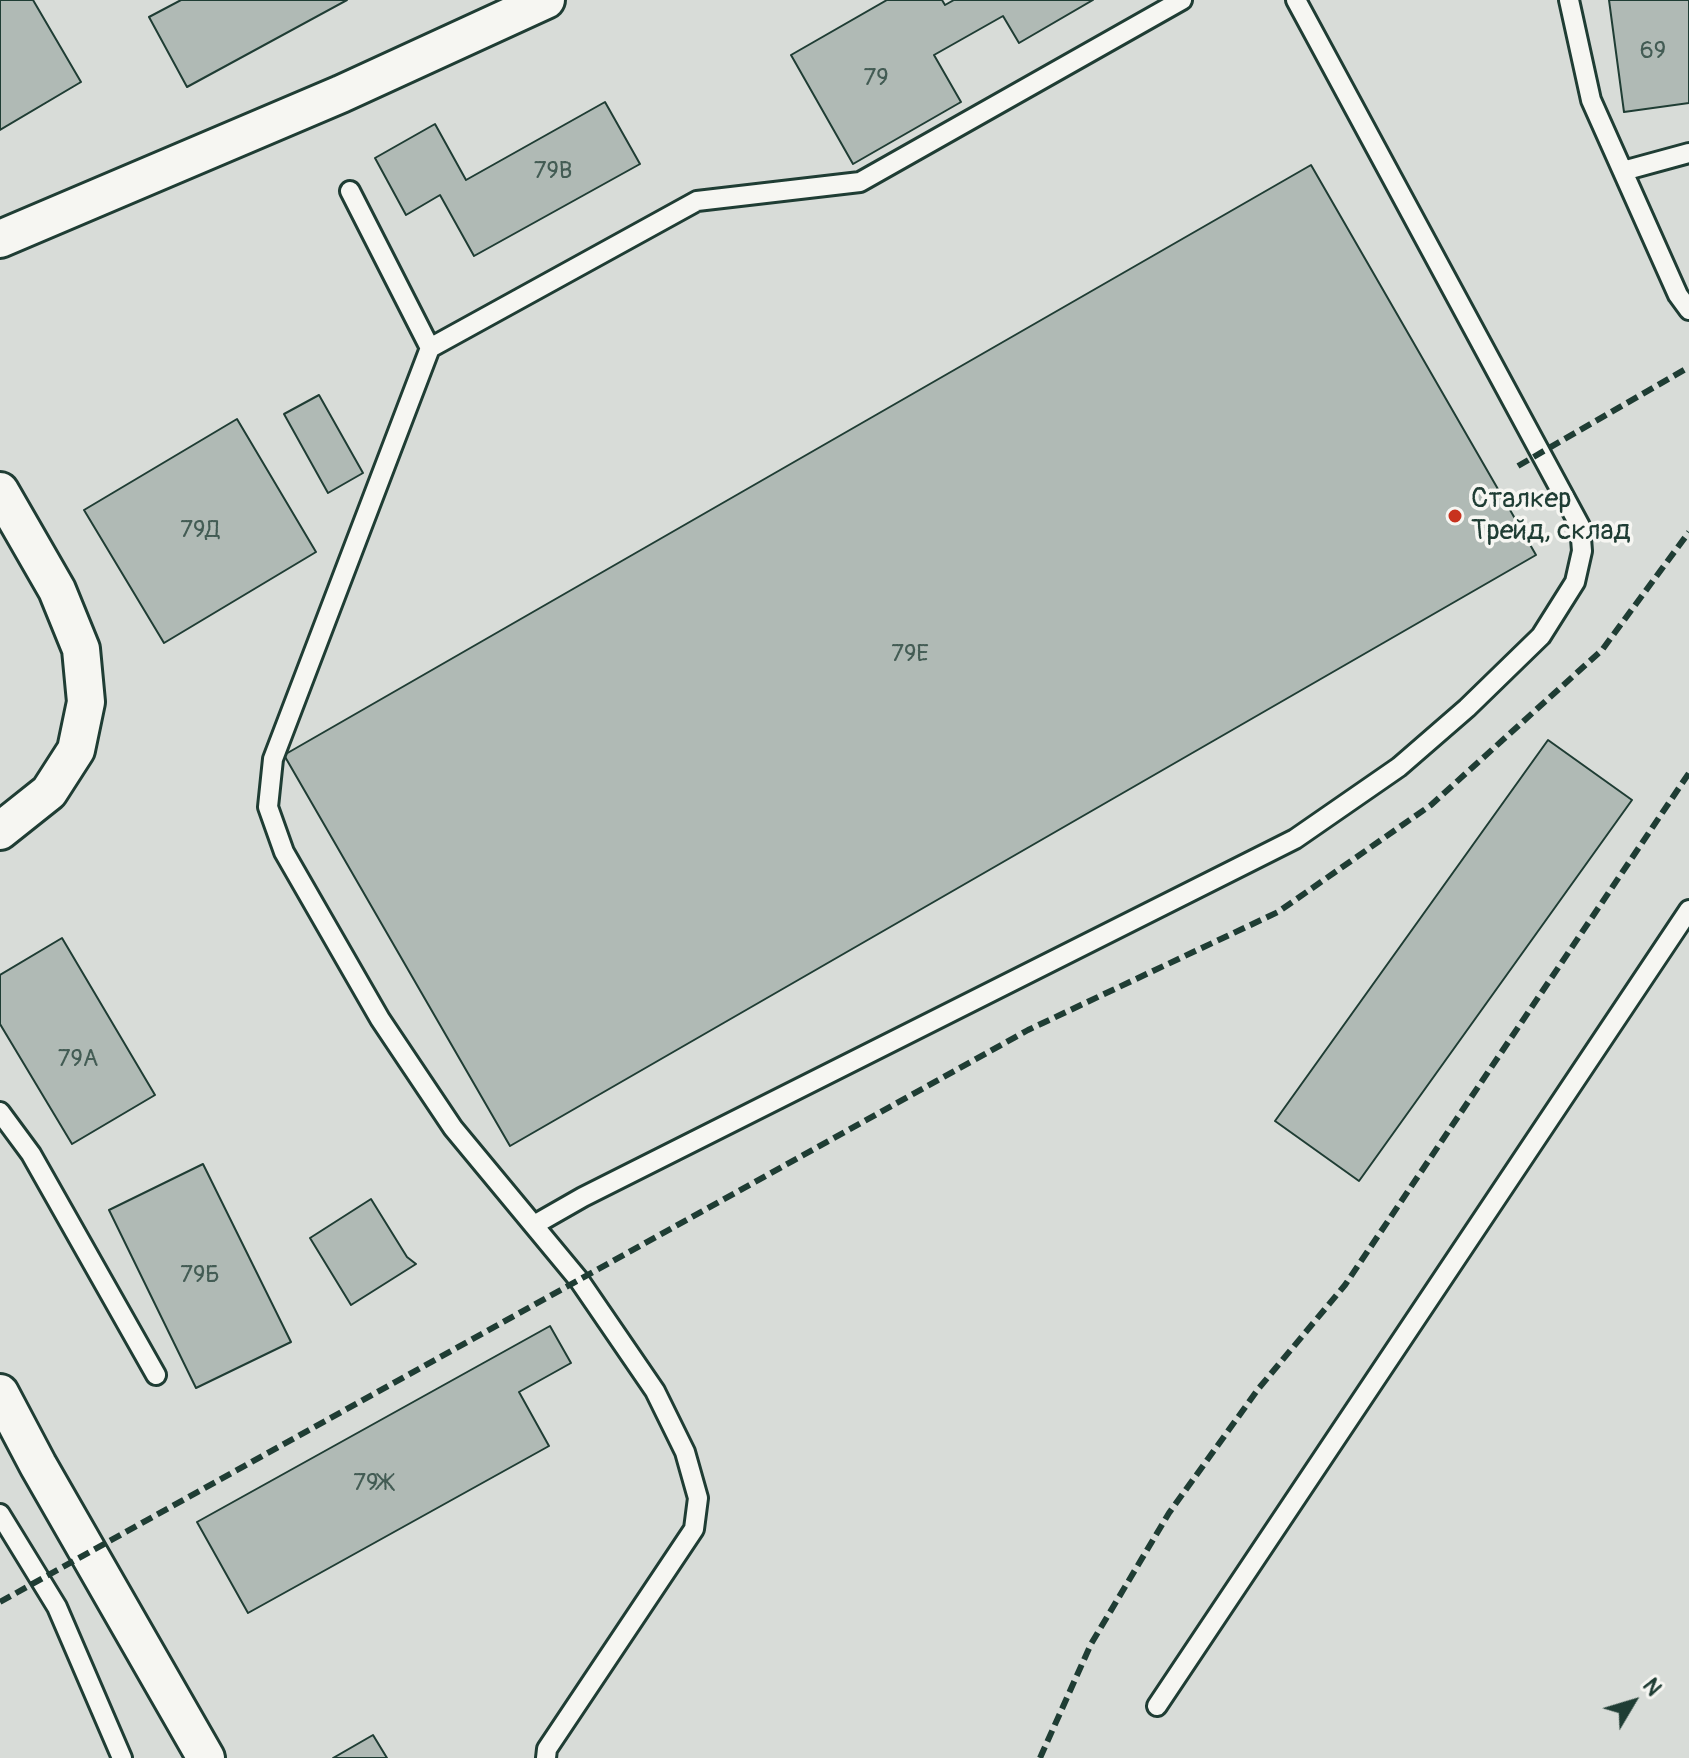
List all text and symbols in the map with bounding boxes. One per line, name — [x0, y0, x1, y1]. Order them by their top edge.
house number: 69 — [1640, 38, 1666, 66]
house number: 79 — [863, 65, 889, 93]
house number: 79В — [534, 158, 572, 186]
place label: Сталкер Трейд, склад — [1471, 483, 1630, 549]
marker: Сталкер Трейд, склад — [1446, 507, 1464, 525]
house number: 79Д — [180, 517, 220, 545]
house number: 79Е — [891, 641, 929, 669]
house number: 79А — [58, 1046, 98, 1074]
house number: 79Б — [180, 1262, 220, 1290]
house number: 79Ж — [353, 1470, 393, 1498]
north arrow — [1593, 1662, 1673, 1742]
text: N — [1636, 1673, 1668, 1702]

